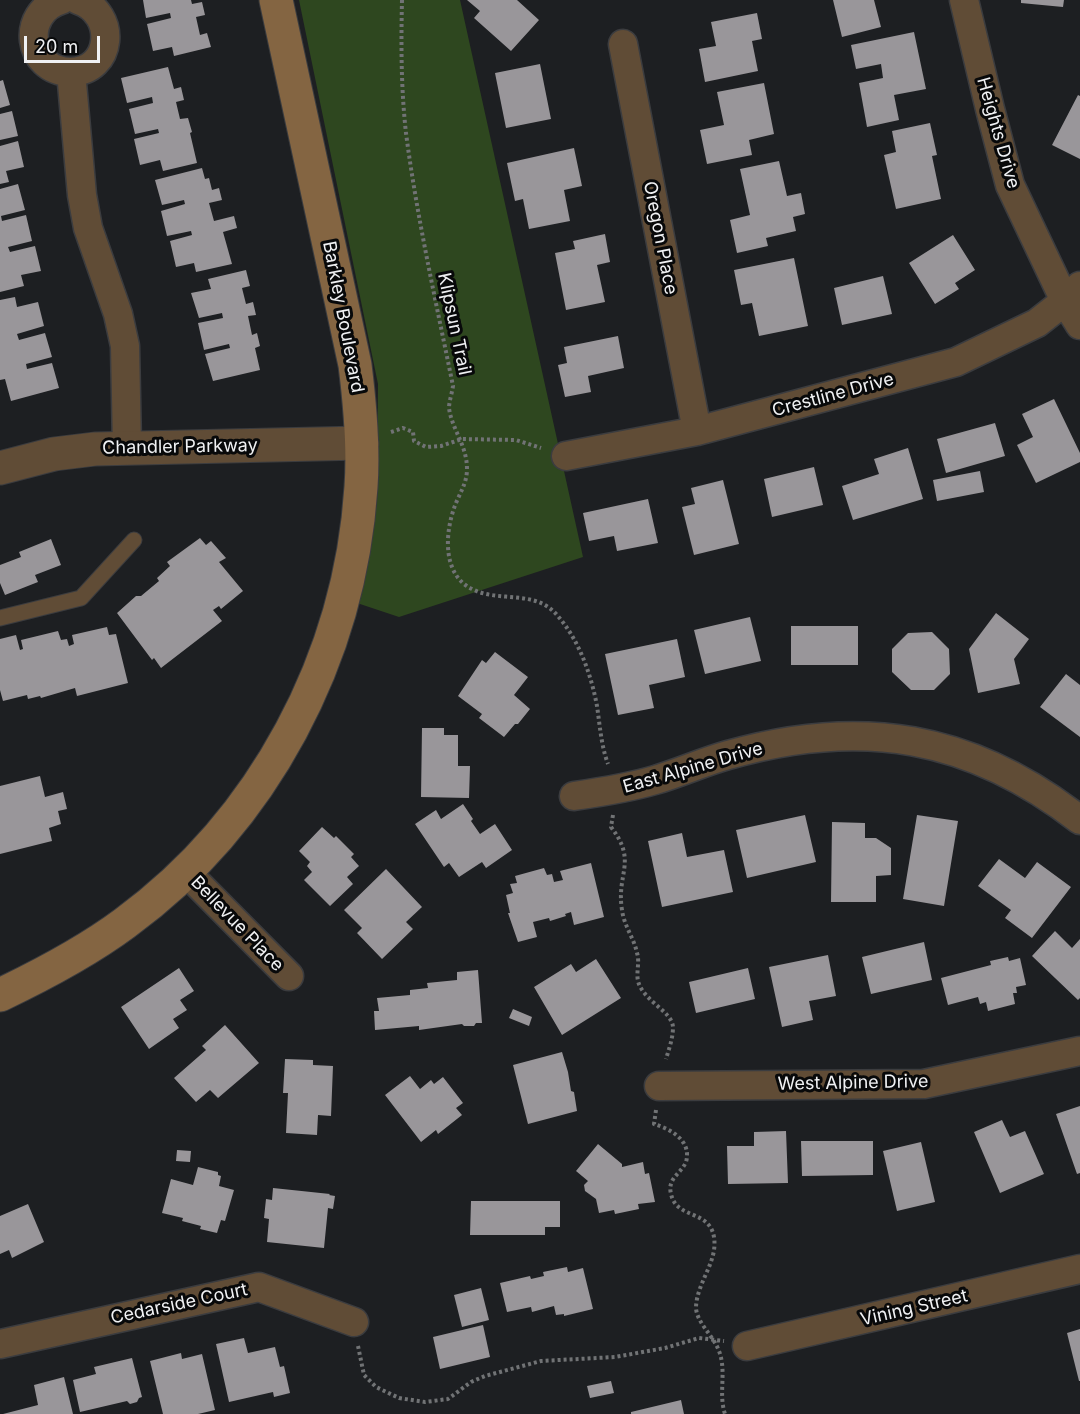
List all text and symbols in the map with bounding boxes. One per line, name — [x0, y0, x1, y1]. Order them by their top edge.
scale bar — [27, 24, 104, 62]
text: 20 m — [35, 36, 78, 57]
street label: Heights Drive — [972, 75, 1024, 191]
street label: Oregon Place — [638, 179, 682, 297]
street label: Barkley Boulevard — [318, 239, 368, 395]
street label: Klipsun Trail — [433, 271, 475, 377]
street label: Crestline Drive — [770, 368, 896, 422]
street label: Chandler Parkway — [102, 435, 258, 459]
street label: East Alpine Drive — [621, 738, 765, 798]
street label: Bellevue Place — [186, 872, 288, 976]
street label: West Alpine Drive — [777, 1071, 929, 1095]
street label: Cedarside Court — [109, 1279, 249, 1329]
street label: Vining Street — [858, 1285, 970, 1331]

